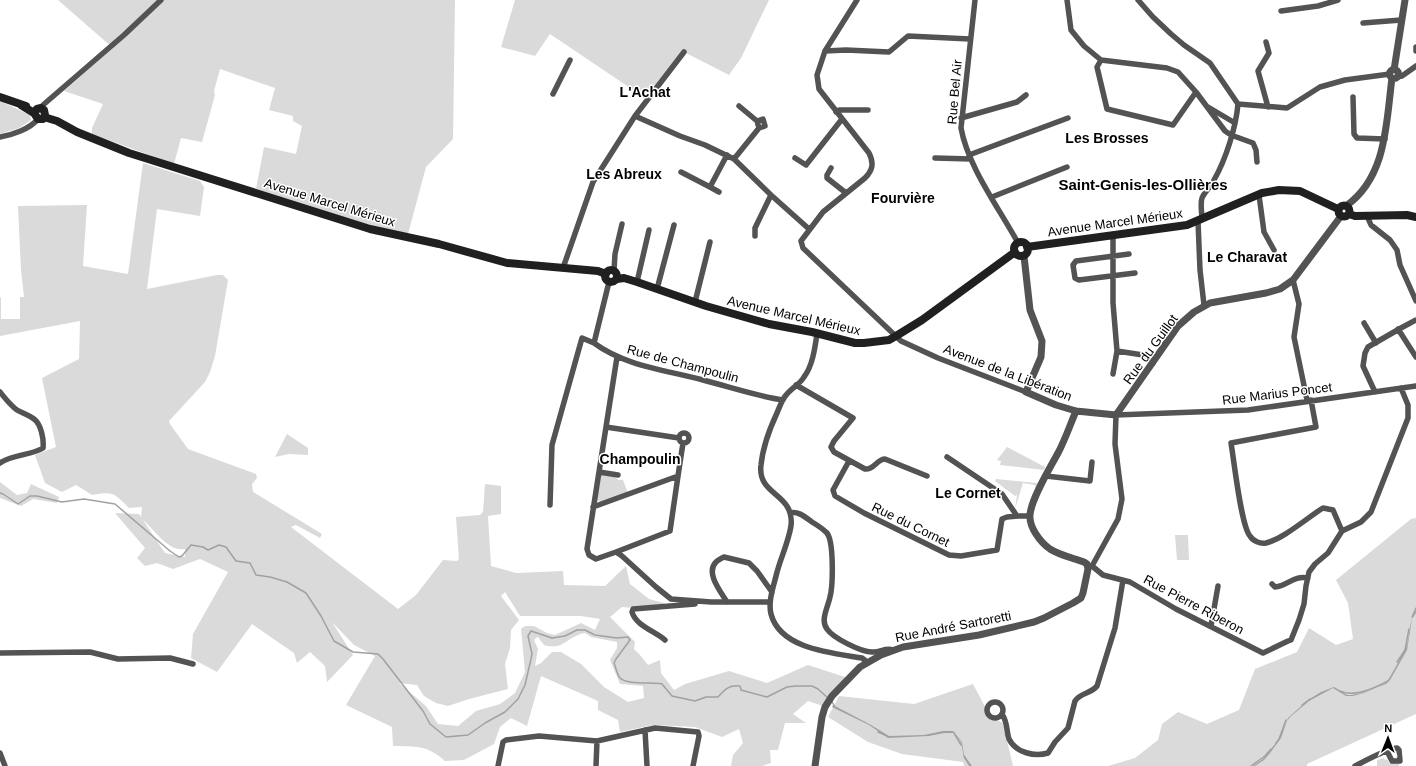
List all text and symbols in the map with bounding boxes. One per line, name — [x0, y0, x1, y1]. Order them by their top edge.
street label: Rue Bel Air — [944, 58, 965, 125]
district label: L'Achat — [620, 84, 671, 100]
district label: Les Brosses — [1065, 130, 1149, 146]
district label: Les Abreux — [586, 166, 662, 182]
street label: Avenue Marcel Mérieux — [262, 175, 398, 230]
district label: Saint-Genis-les-Ollières — [1058, 176, 1228, 193]
district label: Fourvière — [871, 190, 935, 206]
street label: Avenue Marcel Mérieux — [1047, 206, 1184, 239]
district label: Le Charavat — [1207, 249, 1287, 265]
street label: Avenue Marcel Mérieux — [726, 293, 862, 338]
street label: Rue du Guillot — [1120, 311, 1181, 387]
street label: Rue de Champoulin — [625, 341, 740, 386]
street label: Avenue de la Libération — [941, 341, 1074, 404]
street label: Rue Marius Poncet — [1221, 379, 1333, 408]
district label: Champoulin — [600, 451, 680, 467]
district label: Le Cornet — [935, 485, 1001, 501]
street label: Rue du Cornet — [869, 499, 952, 550]
street label: Rue Pierre Riberon — [1141, 572, 1246, 637]
street label: Rue André Sartoretti — [894, 608, 1012, 645]
north arrow — [1368, 718, 1408, 758]
text: N — [1384, 722, 1392, 734]

